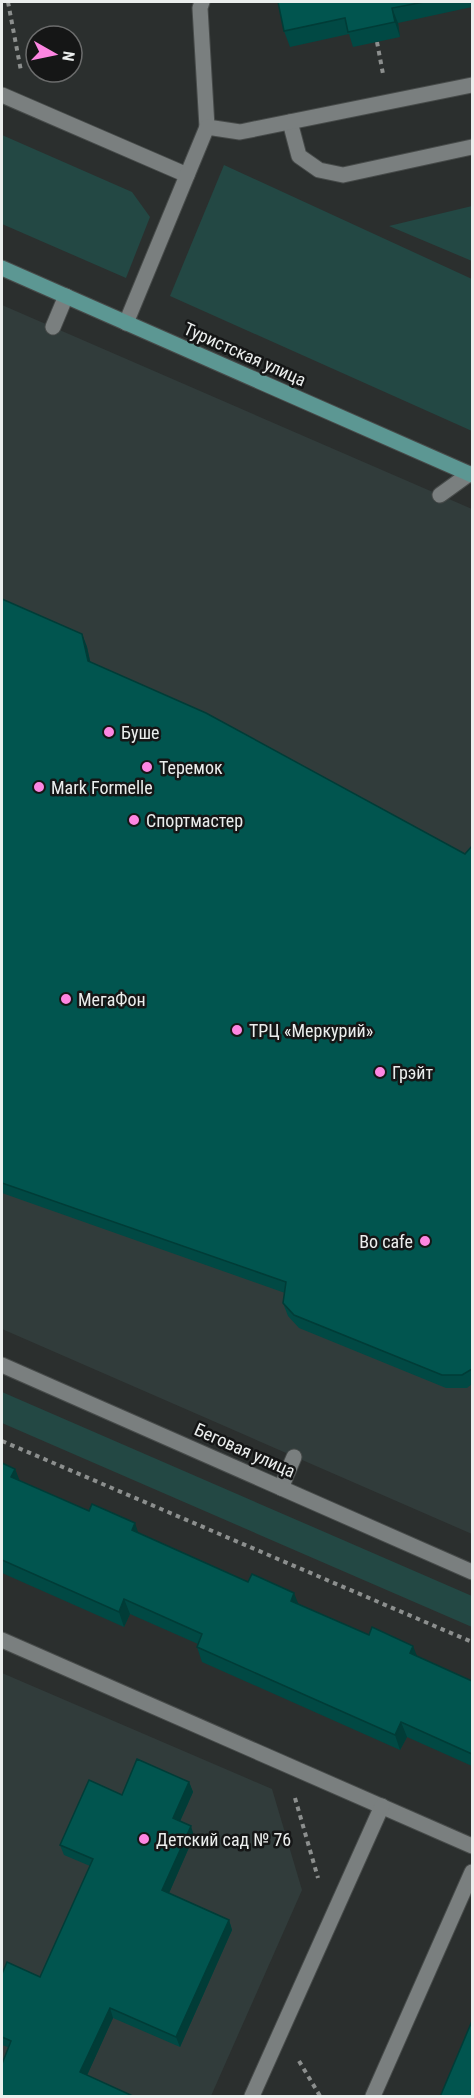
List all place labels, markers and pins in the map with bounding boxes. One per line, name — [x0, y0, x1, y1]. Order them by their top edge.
place label: Буше — [121, 722, 160, 743]
marker: Буше — [102, 725, 116, 739]
place label: Теремок — [159, 757, 223, 778]
marker: Теремок — [140, 760, 154, 774]
place label: Mark Formelle — [51, 777, 153, 798]
marker: Mark Formelle — [32, 780, 46, 794]
place label: Спортмастер — [146, 810, 243, 831]
marker: Спортмастер — [127, 813, 141, 827]
place label: МегаФон — [78, 989, 146, 1010]
marker: МегаФон — [59, 992, 73, 1006]
place label: ТРЦ «Меркурий» — [249, 1020, 373, 1041]
marker: ТРЦ «Меркурий» — [230, 1023, 244, 1037]
place label: Грэйт — [392, 1062, 434, 1083]
marker: Грэйт — [373, 1065, 387, 1079]
place label: Bo cafe — [359, 1231, 413, 1252]
marker: Bo cafe — [418, 1234, 432, 1248]
place label: Детский сад № 76 — [156, 1829, 291, 1850]
marker: Детский сад № 76 — [137, 1832, 151, 1846]

